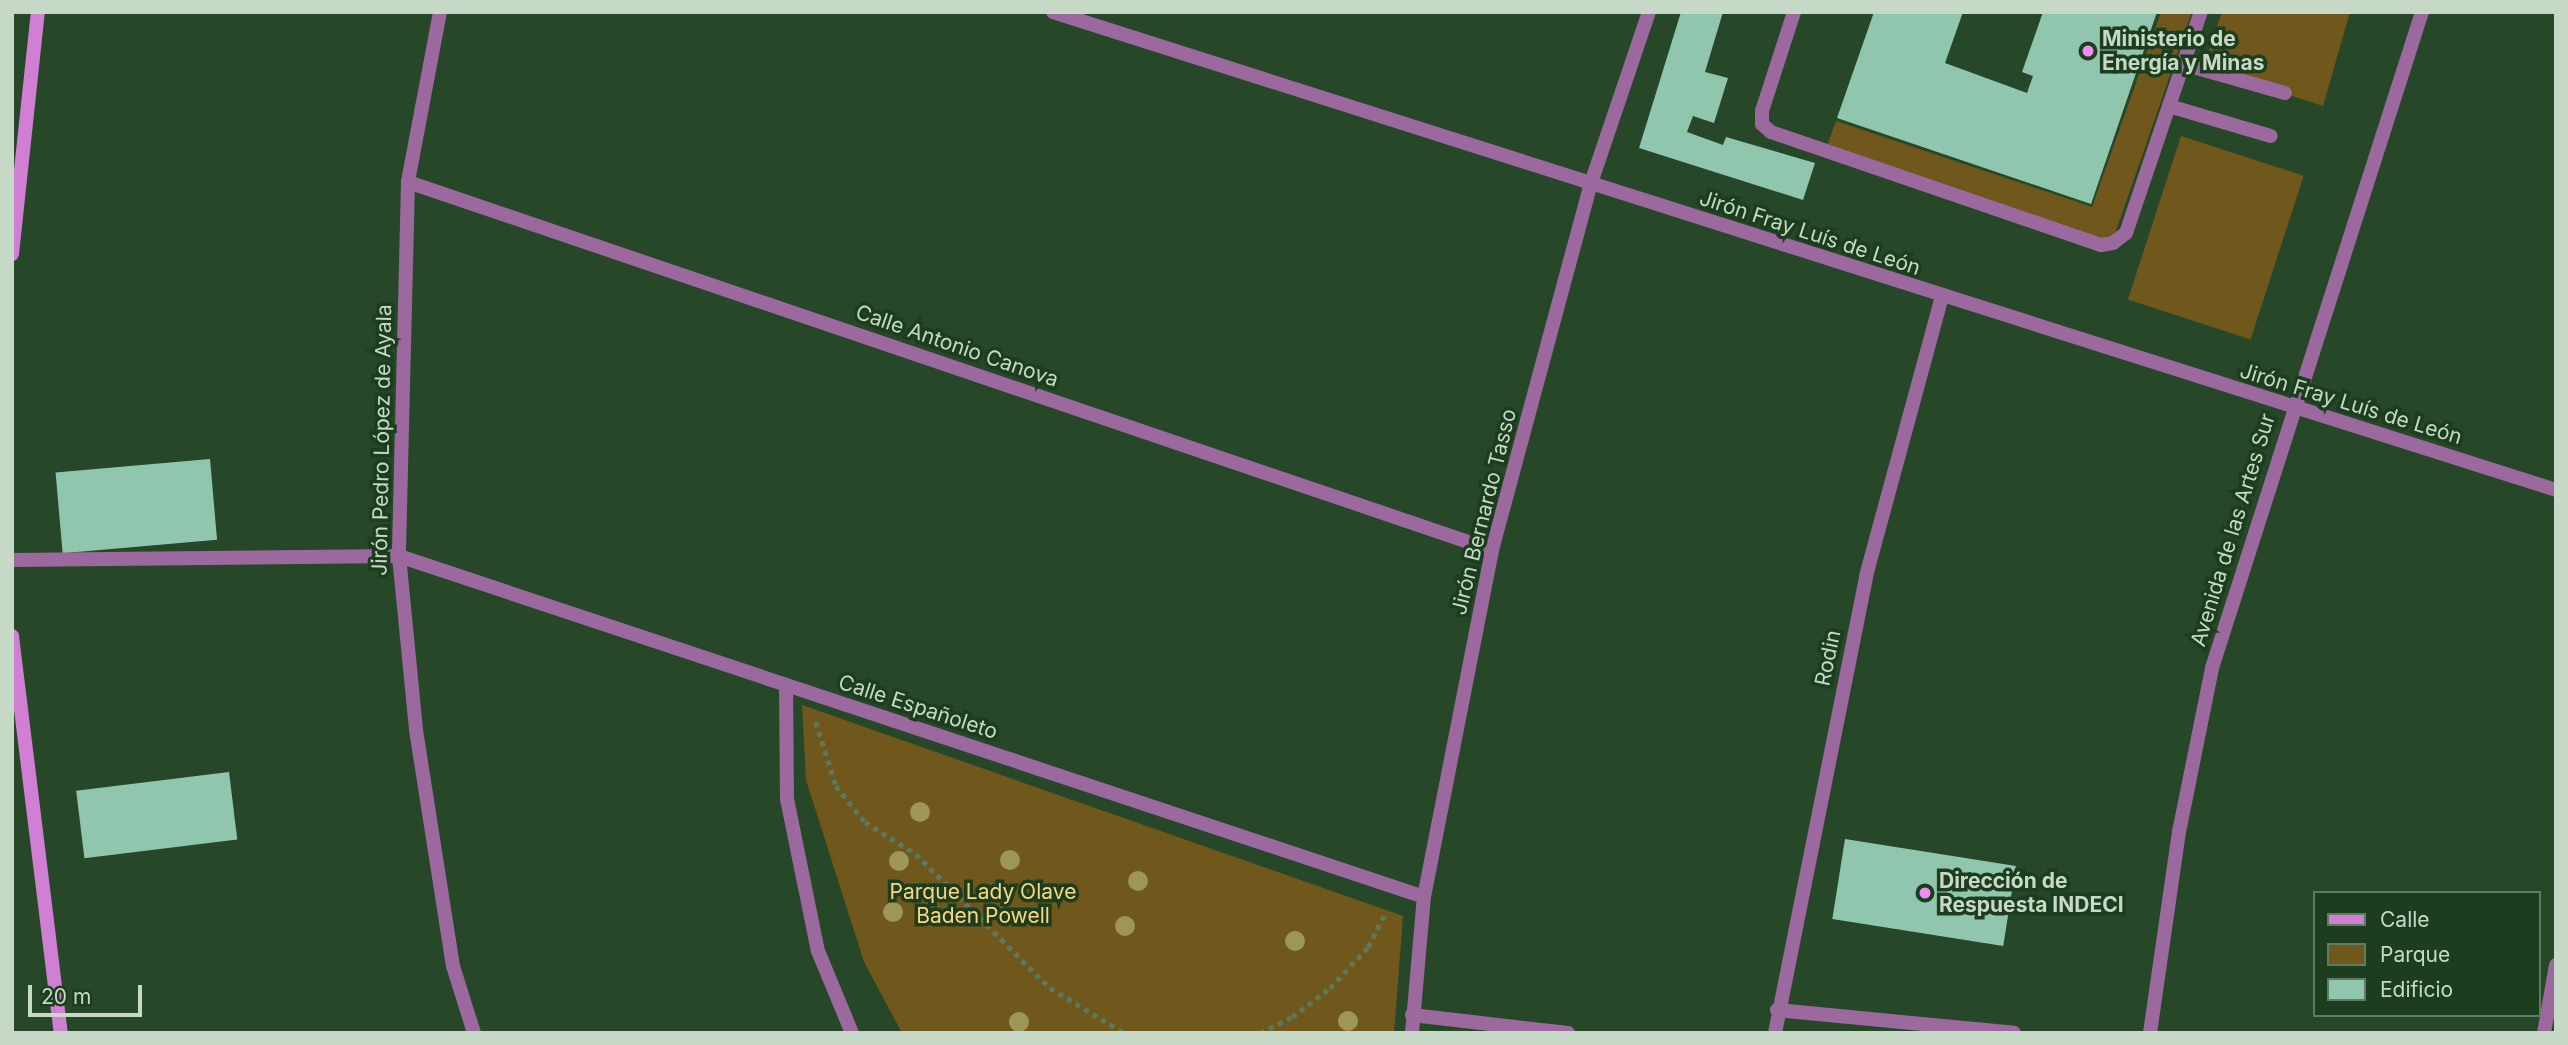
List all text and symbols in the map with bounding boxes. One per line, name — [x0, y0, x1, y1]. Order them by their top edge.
place label: Ministerio de Energía y Minas — [2102, 26, 2264, 76]
marker: Ministerio de Energía y Minas — [2080, 43, 2096, 59]
street label: Jirón Fray Luís de León — [1696, 185, 1924, 281]
street label: Calle Antonio Canova — [852, 299, 1062, 393]
street label: Jirón Pedro López de Ayala — [367, 304, 397, 576]
street label: Jirón Fray Luís de León — [2237, 358, 2465, 450]
street label: Jirón Bernardo Tasso — [1446, 406, 1522, 618]
street label: Avenida de las Artes Sur — [2186, 411, 2280, 649]
street label: Rodin — [1810, 628, 1846, 688]
street label: Calle Españoleto — [835, 669, 1001, 745]
place label: Dirección de Respuesta INDECI — [1939, 868, 2124, 918]
park label: Parque Lady Olave Baden Powell — [890, 879, 1076, 929]
marker: Dirección de Respuesta INDECI — [1917, 885, 1933, 901]
legend — [2312, 891, 2540, 1017]
text: Calle — [2380, 907, 2430, 932]
text: Parque — [2380, 942, 2450, 967]
scale bar — [32, 972, 145, 1016]
text: Edificio — [2380, 977, 2453, 1002]
text: 20 m — [41, 984, 91, 1009]

